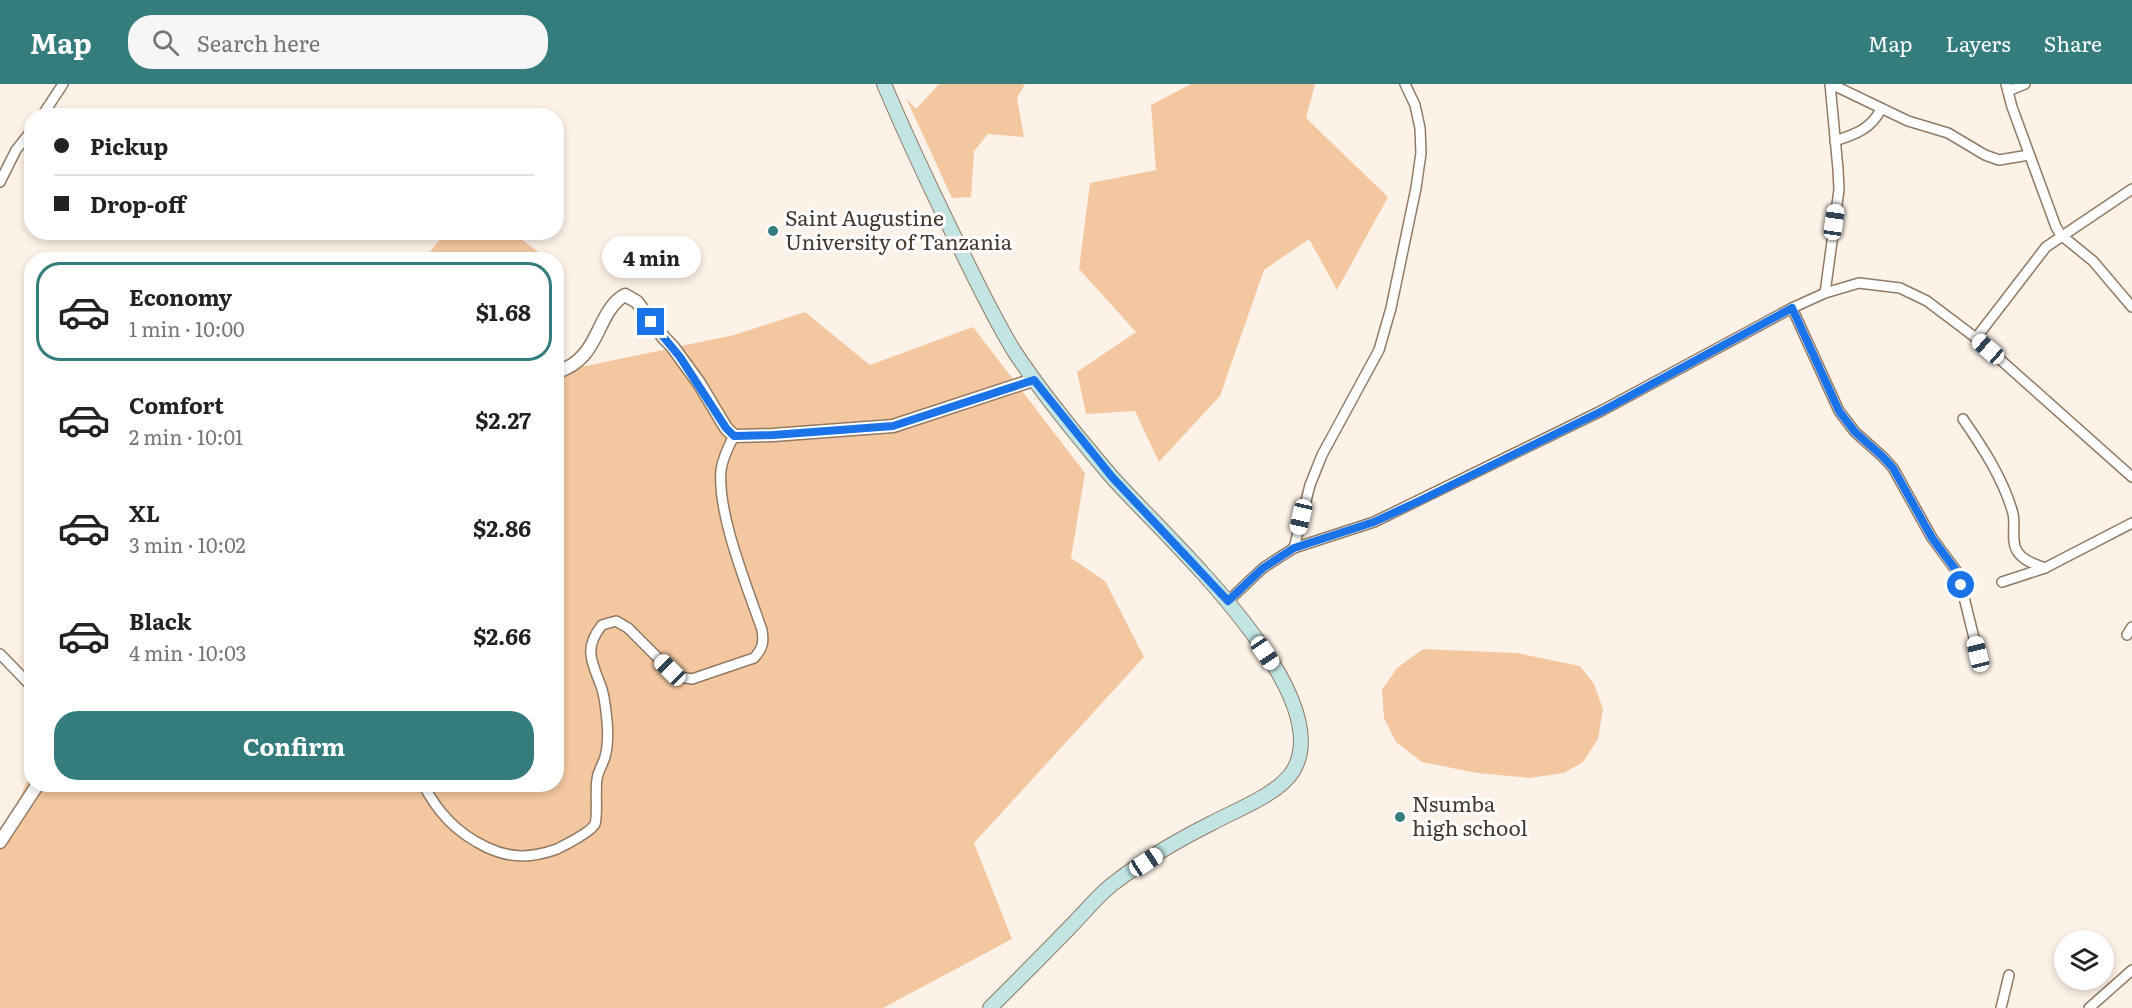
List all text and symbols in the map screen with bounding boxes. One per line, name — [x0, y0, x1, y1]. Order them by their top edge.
search box — [128, 15, 548, 69]
text: Map — [30, 21, 92, 63]
icon: search — [149, 26, 182, 59]
text: Search here — [197, 26, 320, 59]
text: Map — [1868, 27, 1913, 58]
text: Layers — [1946, 27, 2011, 58]
text: Share — [2044, 27, 2102, 58]
text: Pickup — [90, 129, 168, 162]
text: Drop-off — [90, 187, 186, 220]
place label: Saint Augustine University of Tanzania — [785, 201, 1013, 256]
car — [1823, 203, 1845, 241]
marker: Saint Augustine University of Tanzania — [766, 224, 780, 238]
callout: 4 min — [602, 235, 700, 277]
text: 4 min — [623, 242, 680, 272]
text: Economy — [129, 280, 232, 313]
icon: car — [57, 285, 111, 339]
text: $1.68 — [476, 295, 531, 328]
route end — [637, 308, 664, 335]
text: 1 min · 10:00 — [129, 313, 245, 343]
car — [1969, 330, 2007, 368]
text: Comfort — [129, 388, 224, 421]
icon: car — [57, 393, 111, 447]
text: $2.27 — [475, 403, 531, 436]
text: 2 min · 10:01 — [129, 421, 243, 451]
text: XL — [129, 496, 160, 529]
car — [1288, 497, 1314, 537]
icon: car — [57, 501, 111, 555]
text: $2.86 — [473, 511, 531, 544]
text: 3 min · 10:02 — [129, 529, 246, 559]
route start — [1947, 571, 1974, 598]
text: Black — [129, 604, 191, 637]
icon: car — [57, 609, 111, 663]
text: $2.66 — [473, 619, 531, 652]
car — [1247, 633, 1283, 673]
car — [1965, 634, 1991, 674]
text: 4 min · 10:03 — [129, 637, 246, 667]
car — [651, 651, 689, 689]
button: Confirm — [54, 711, 534, 780]
place label: Nsumba high school — [1412, 787, 1527, 842]
marker: Nsumba high school — [1393, 810, 1407, 824]
car — [1126, 845, 1166, 879]
map controls — [2054, 930, 2114, 990]
button: layers — [2054, 930, 2114, 990]

